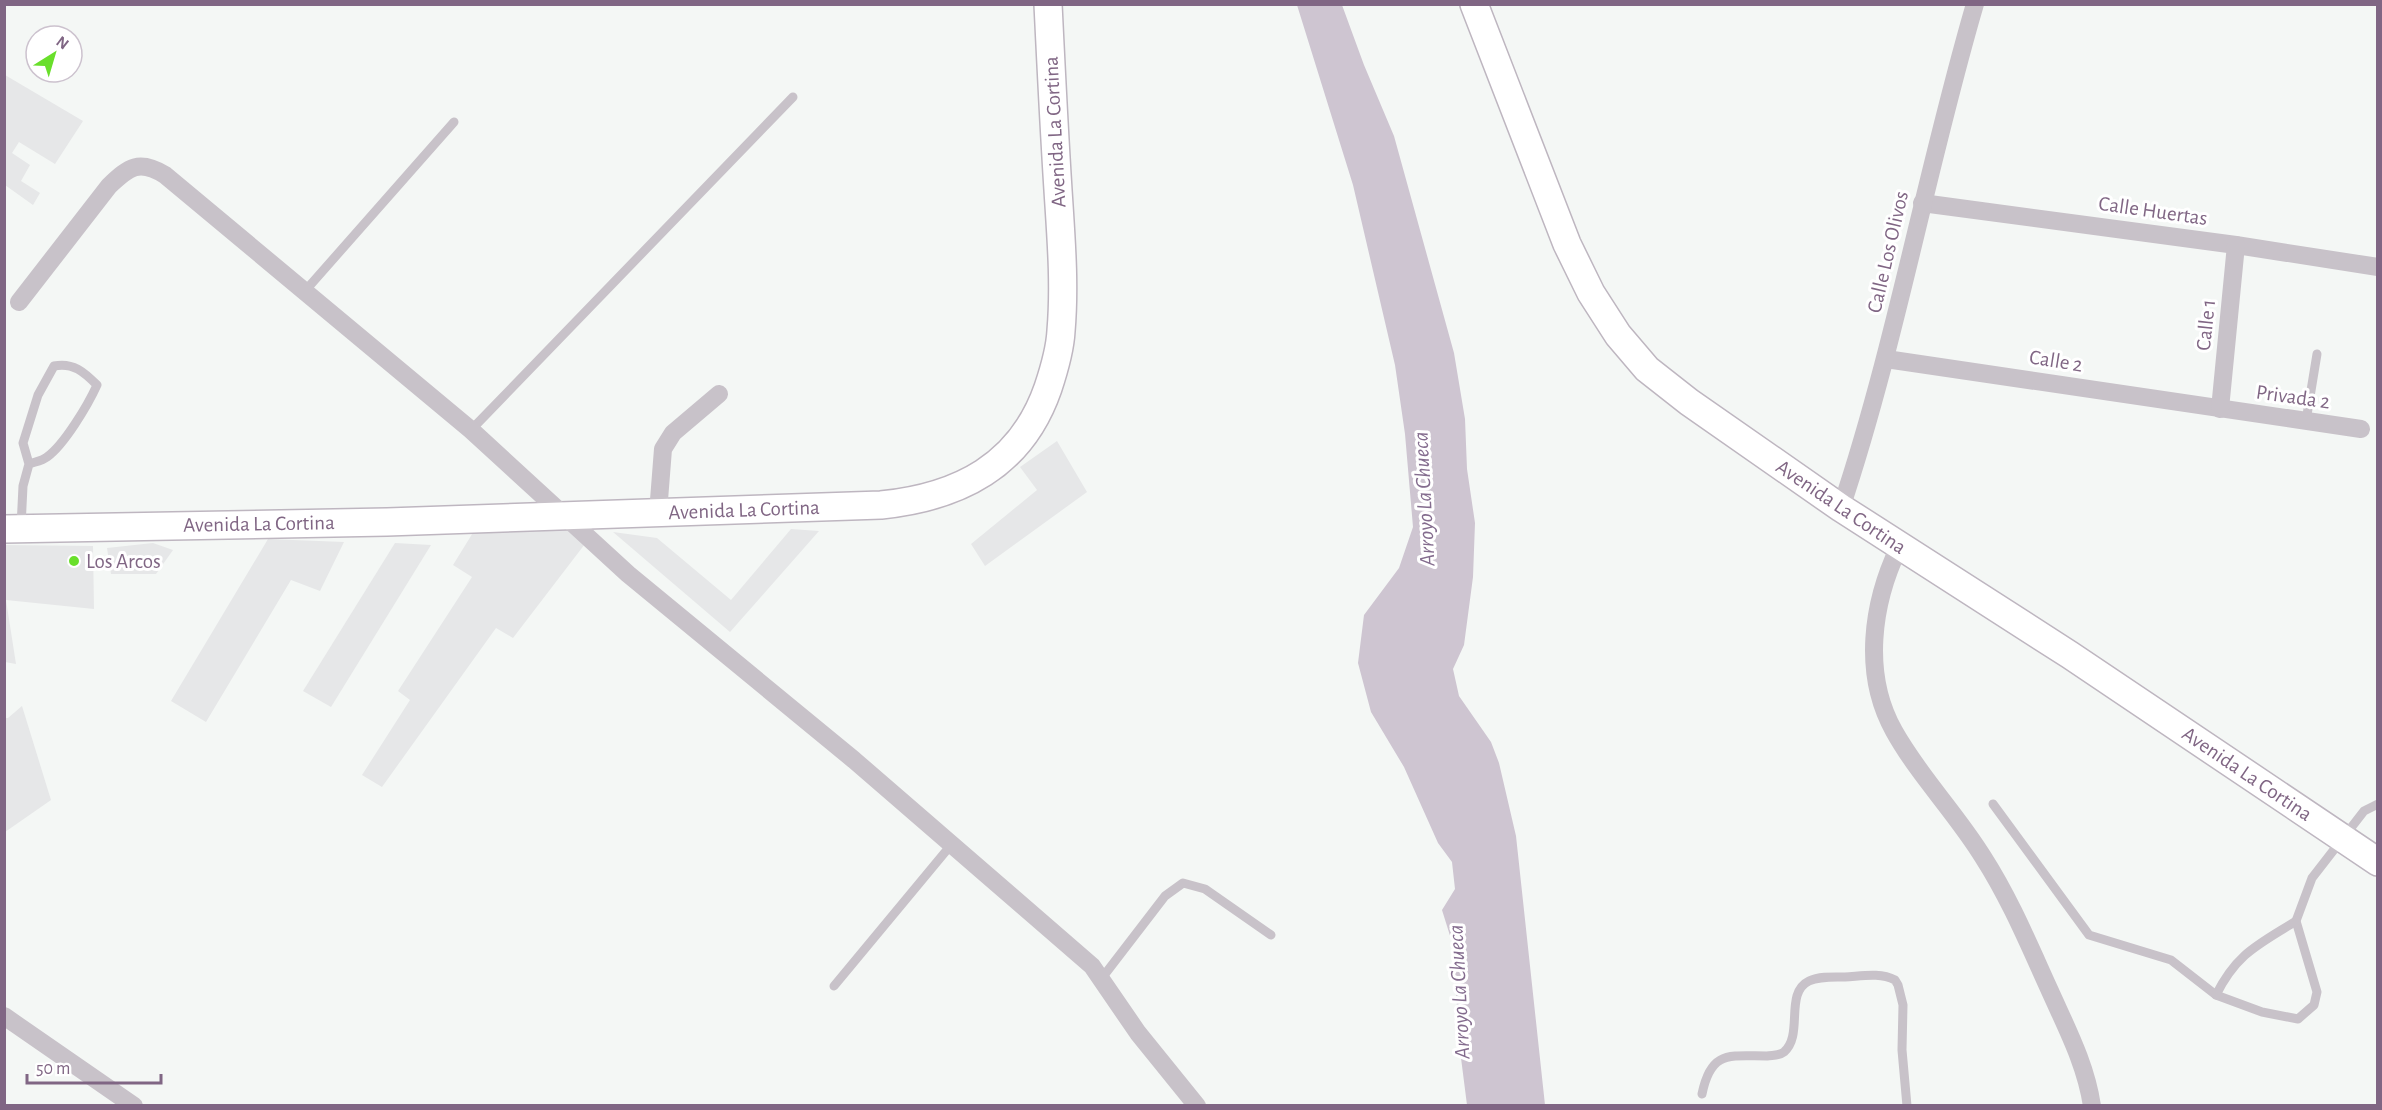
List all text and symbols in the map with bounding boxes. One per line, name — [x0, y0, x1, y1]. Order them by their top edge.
north arrow — [24, 24, 84, 84]
text: N — [53, 33, 72, 53]
street label: Avenida La Cortina — [1041, 55, 1069, 208]
street label: Calle Los Olivos — [1864, 189, 1912, 315]
street label: Calle Huertas — [2097, 193, 2209, 229]
street label: Calle 1 — [2193, 298, 2219, 352]
street label: Calle 2 — [2028, 346, 2084, 376]
street label: Privada 2 — [2255, 381, 2331, 413]
water label: Arroyo La Chueca — [1409, 431, 1439, 568]
street label: Avenida La Cortina — [1772, 456, 1910, 558]
street label: Avenida La Cortina — [668, 497, 820, 523]
street label: Avenida La Cortina — [183, 512, 335, 536]
place label: Los Arcos — [86, 551, 161, 572]
marker: Los Arcos — [67, 554, 81, 568]
street label: Avenida La Cortina — [2178, 723, 2316, 825]
water label: Arroyo La Chueca — [1444, 924, 1474, 1061]
scale bar — [27, 1047, 160, 1085]
text: 50 m — [36, 1060, 70, 1078]

